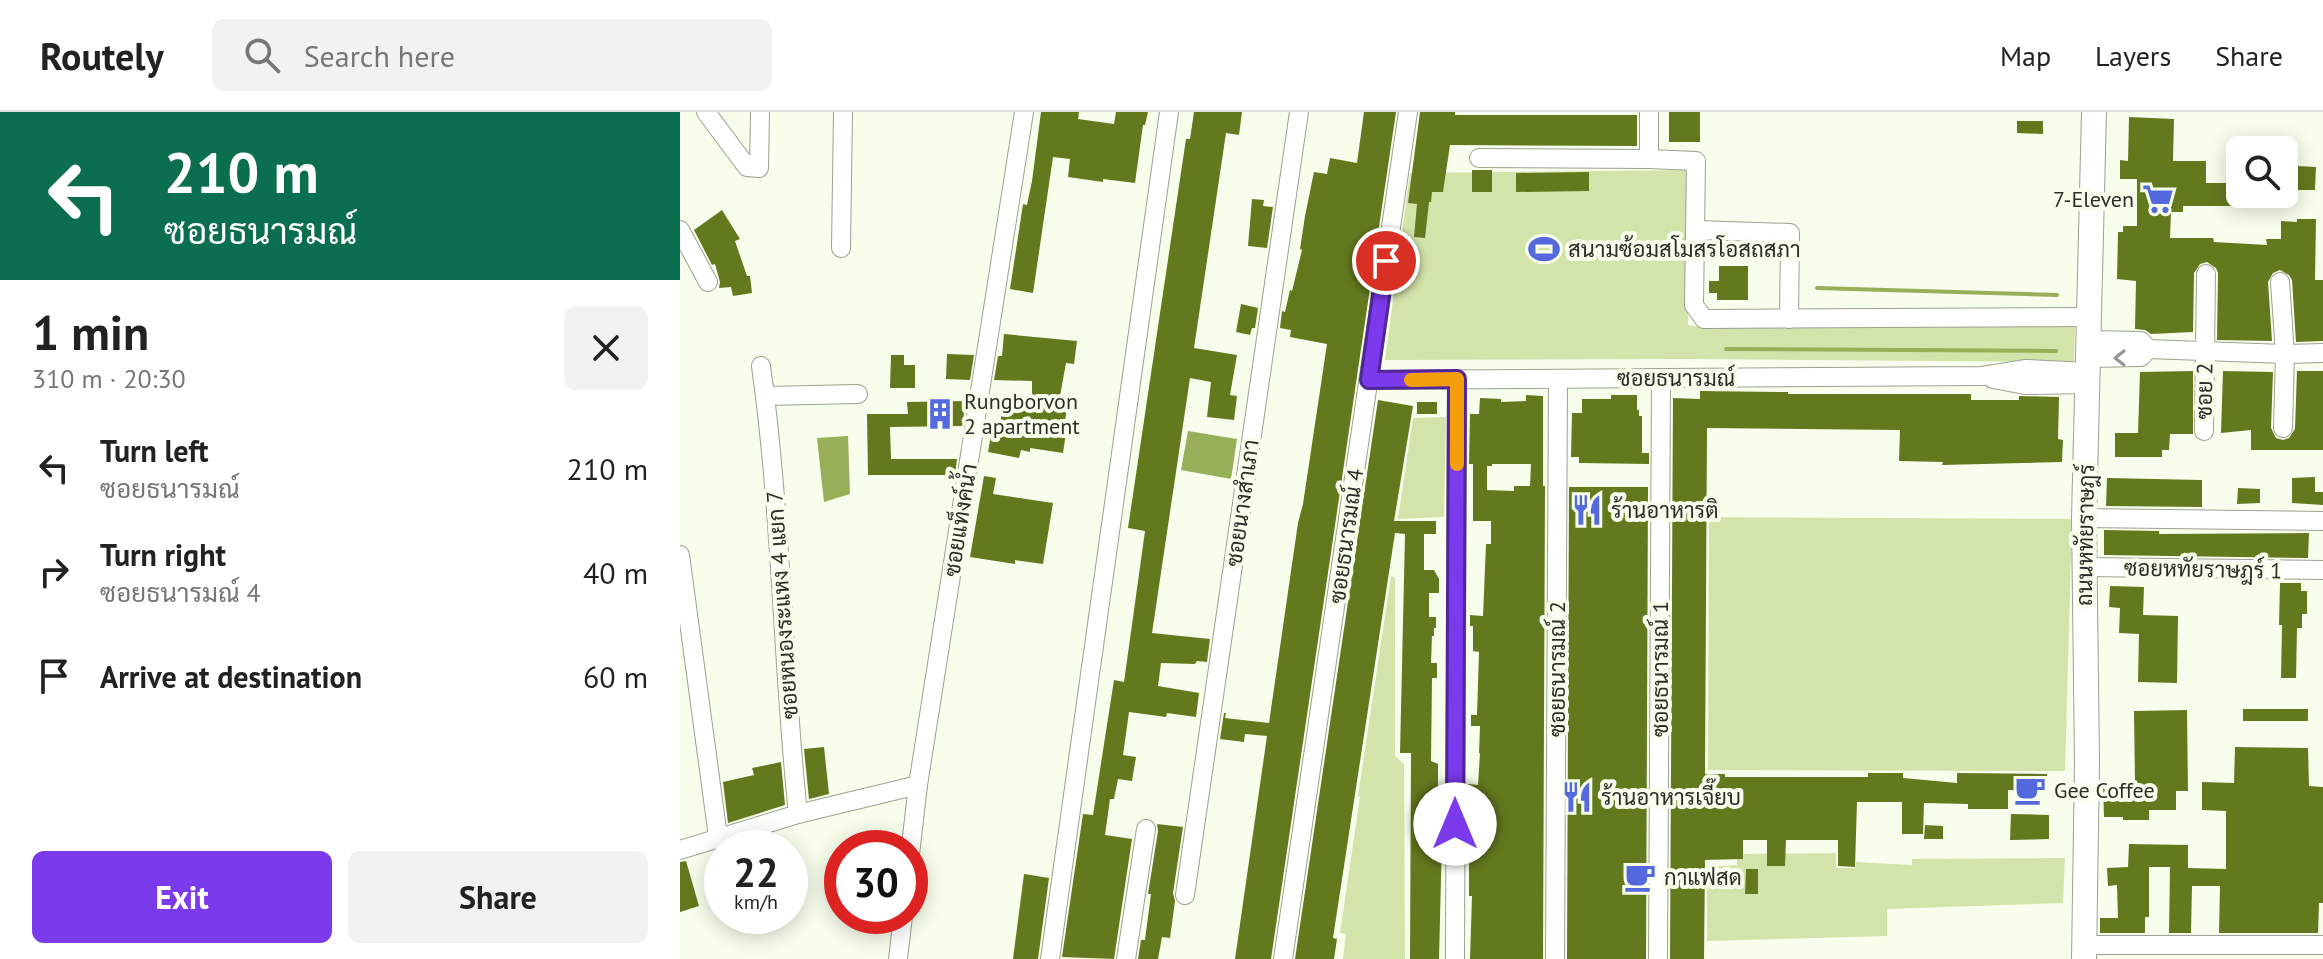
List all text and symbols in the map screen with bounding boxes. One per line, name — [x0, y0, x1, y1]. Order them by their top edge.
search box — [212, 19, 772, 91]
text: Routely — [40, 31, 164, 80]
icon: search — [240, 33, 284, 77]
text: Search here — [304, 36, 455, 75]
text: Map — [2000, 37, 2051, 74]
text: Layers — [2095, 37, 2171, 74]
text: Share — [2215, 37, 2283, 74]
text: 210 m — [164, 136, 319, 208]
map controls — [2226, 136, 2298, 208]
button: search — [2226, 136, 2298, 208]
icon: left — [32, 144, 136, 248]
supermarket icon: 7-Eleven — [2141, 182, 2175, 216]
place label: 7-Eleven — [2053, 185, 2134, 213]
text: ซอยธนารมณ์ — [164, 207, 357, 254]
pin — [1352, 227, 1420, 295]
sports icon: สนามซ้อมสโมสรโอสถสภา — [1527, 232, 1561, 266]
place label: สนามซ้อมสโมสรโอสถสภา — [1568, 235, 1801, 263]
icon: arrive — [1364, 239, 1408, 283]
text: 1 min — [32, 301, 149, 363]
button: close — [564, 306, 648, 390]
one-way arrow — [2113, 349, 2126, 367]
text: 310 m · 20:30 — [32, 362, 186, 395]
street label: ซอย 2 — [2190, 362, 2218, 420]
street label: ซอยธนารมณ์ — [1617, 364, 1735, 392]
place label: Rungborvon 2 apartment — [964, 387, 1080, 440]
building icon: Rungborvon 2 apartment — [923, 397, 957, 431]
text: Turn left — [100, 431, 208, 470]
street label: ซอยนางสำเภา — [1219, 438, 1265, 568]
icon: left — [32, 446, 76, 490]
text: 210 m — [567, 449, 648, 488]
street label: ซอยแท็งค์น้ำ — [932, 461, 983, 579]
street label: ถนนหทัยราษฎร์ — [2070, 464, 2102, 606]
street label: ซอยธนารมณ์ 4 — [1323, 467, 1369, 605]
text: ซอยธนารมณ์ — [100, 472, 240, 505]
street label: ซอยหนองระแหง 4 แยก 7 — [760, 490, 804, 720]
restaurant icon: ร้านอาหารติ — [1570, 493, 1604, 527]
place label: ร้านอาหารติ — [1611, 496, 1719, 524]
text: Turn right — [100, 535, 226, 574]
icon: right — [32, 550, 76, 594]
text: 40 m — [583, 553, 648, 592]
street label: ซอยหทัยราษฎร์ 1 — [2124, 554, 2282, 586]
text: ซอยธนารมณ์ 4 — [100, 576, 261, 609]
street label: ซอยธนารมณ์ 2 — [1543, 601, 1571, 737]
street label: ซอยธนารมณ์ 1 — [1646, 601, 1674, 737]
icon: arrive — [32, 654, 76, 698]
text: Arrive at destination — [100, 657, 362, 696]
text: 60 m — [583, 657, 648, 696]
cafe icon: Gee Coffee — [2013, 773, 2047, 807]
place label: Gee Coffee — [2054, 776, 2155, 804]
place label: ร้านอาหารเจี๊ยบ — [1601, 778, 1741, 811]
restaurant icon: ร้านอาหารเจี๊ยบ — [1560, 780, 1594, 814]
position arrow — [1413, 782, 1497, 866]
speed limit sign: 30 — [824, 830, 928, 934]
text: 22 — [733, 846, 779, 898]
button: Exit — [32, 851, 332, 943]
button: Share — [348, 851, 648, 943]
cafe icon: กาแฟสด — [1623, 860, 1657, 894]
place label: กาแฟสด — [1664, 863, 1742, 891]
text: km/h — [734, 889, 778, 915]

